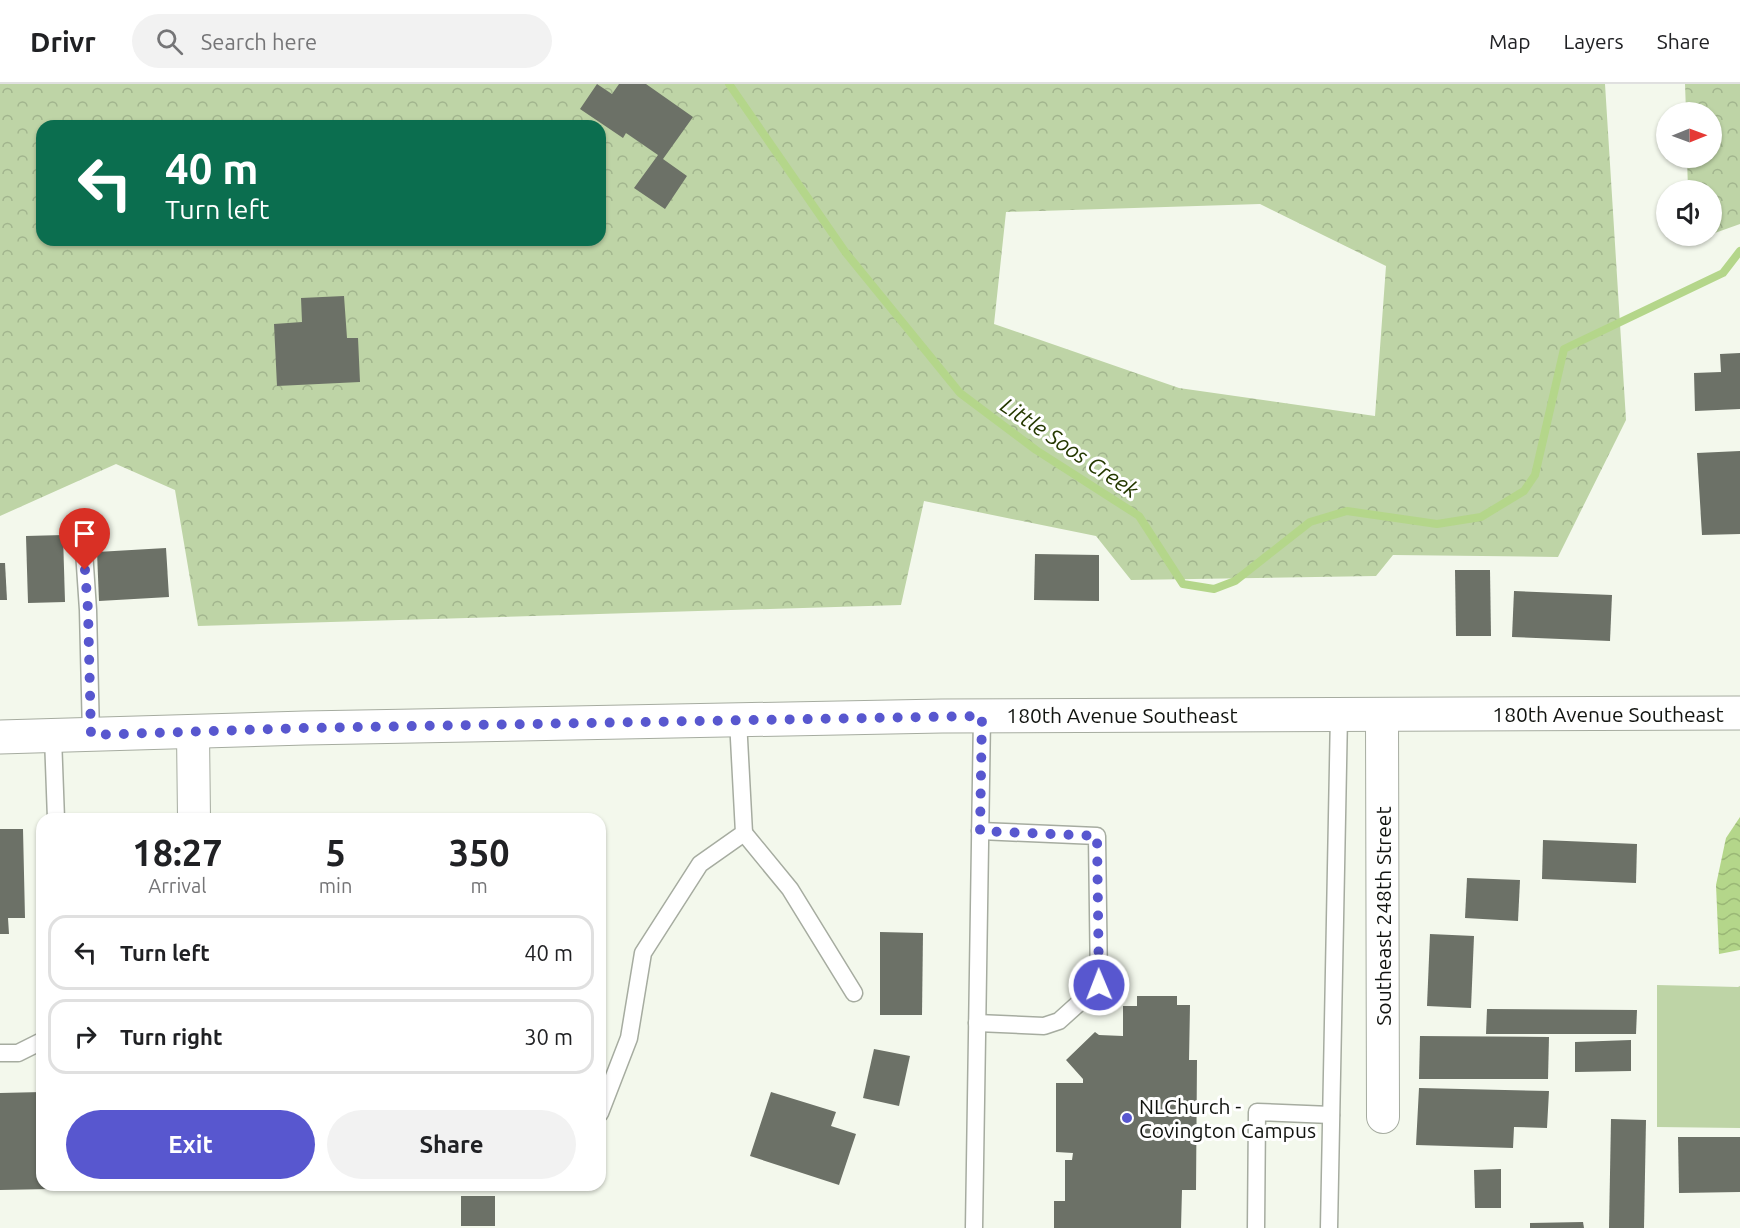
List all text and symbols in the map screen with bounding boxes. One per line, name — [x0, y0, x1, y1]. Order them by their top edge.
search box — [132, 14, 552, 68]
icon: search — [153, 25, 186, 58]
text: Drivr — [30, 26, 96, 57]
text: Search here — [201, 29, 317, 54]
text: Map — [1489, 29, 1530, 53]
text: Layers — [1563, 29, 1624, 53]
text: Share — [1657, 29, 1710, 53]
north arrow — [1656, 102, 1722, 168]
map controls — [1656, 102, 1722, 246]
icon: left — [66, 144, 144, 222]
text: 40 m — [165, 145, 259, 192]
button: sound — [1656, 180, 1722, 246]
text: Turn left — [165, 194, 269, 224]
water label: Little Soos Creek — [996, 392, 1144, 503]
pin — [59, 508, 110, 570]
icon: arrive — [68, 517, 101, 550]
street label: 180th Avenue Southeast — [1492, 702, 1724, 726]
street label: 180th Avenue Southeast — [1006, 703, 1238, 727]
street label: Southeast 248th Street — [1371, 806, 1395, 1026]
text: 18:27 — [132, 832, 222, 873]
text: 5 — [325, 832, 346, 873]
text: 350 — [449, 832, 510, 873]
text: Arrival — [148, 874, 207, 897]
text: min — [319, 874, 352, 897]
text: m — [471, 874, 488, 897]
icon: left — [69, 936, 102, 969]
text: Turn left — [120, 940, 210, 965]
text: 40 m — [524, 940, 573, 965]
position arrow — [1067, 953, 1131, 1017]
icon: right — [69, 1020, 102, 1053]
text: Turn right — [120, 1024, 222, 1049]
text: 30 m — [524, 1024, 573, 1049]
place label: NLChurch - Covington Campus — [1139, 1094, 1316, 1142]
button: Exit — [66, 1110, 315, 1179]
button: Share — [327, 1110, 576, 1179]
marker: NLChurch - Covington Campus — [1120, 1111, 1134, 1125]

